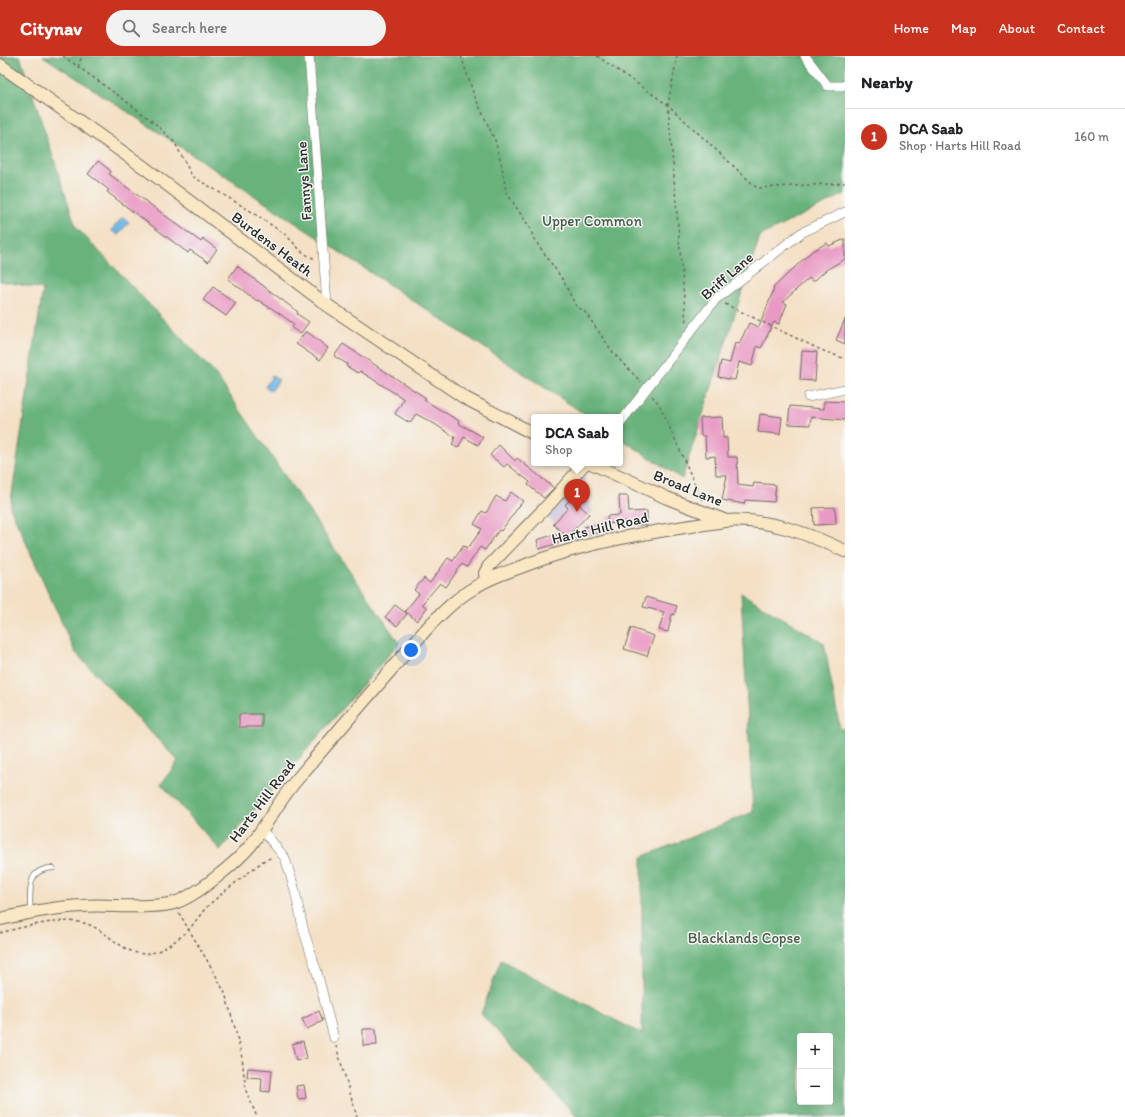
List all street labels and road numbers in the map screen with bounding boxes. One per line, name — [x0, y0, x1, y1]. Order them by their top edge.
street label: Fannys Lane — [292, 141, 316, 221]
street label: Burdens Heath — [228, 208, 316, 280]
street label: Briff Lane — [697, 248, 757, 304]
street label: Broad Lane — [651, 466, 725, 510]
street label: Harts Hill Road — [550, 508, 650, 548]
street label: Harts Hill Road — [225, 756, 299, 846]

